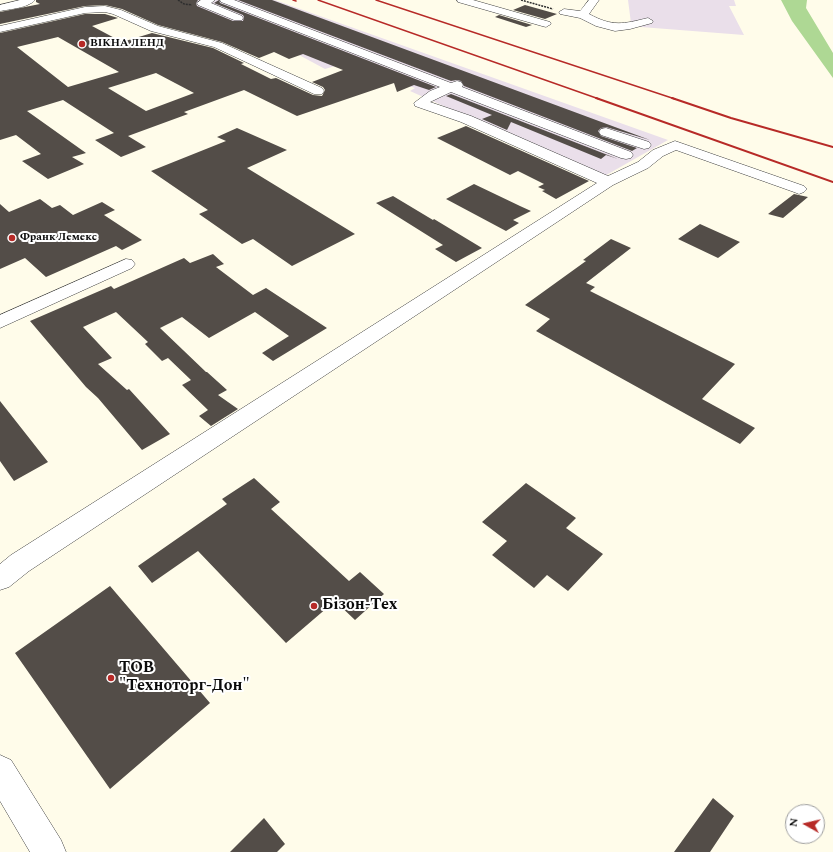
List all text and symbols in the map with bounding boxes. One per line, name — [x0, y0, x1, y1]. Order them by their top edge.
place label: ВІКНА ЛЕНД — [90, 37, 164, 51]
marker: ВІКНА ЛЕНД — [77, 39, 87, 49]
place label: Франк Лемекс — [20, 231, 97, 245]
marker: Франк Лемекс — [7, 233, 17, 243]
place label: Бізон-Тех — [322, 596, 397, 616]
marker: Бізон-Тех — [309, 601, 319, 611]
place label: ТОВ "Техноторг-Дон" — [119, 659, 250, 697]
marker: ТОВ "Техноторг-Дон" — [106, 673, 116, 683]
north arrow — [785, 804, 825, 844]
text: N — [785, 817, 803, 828]

